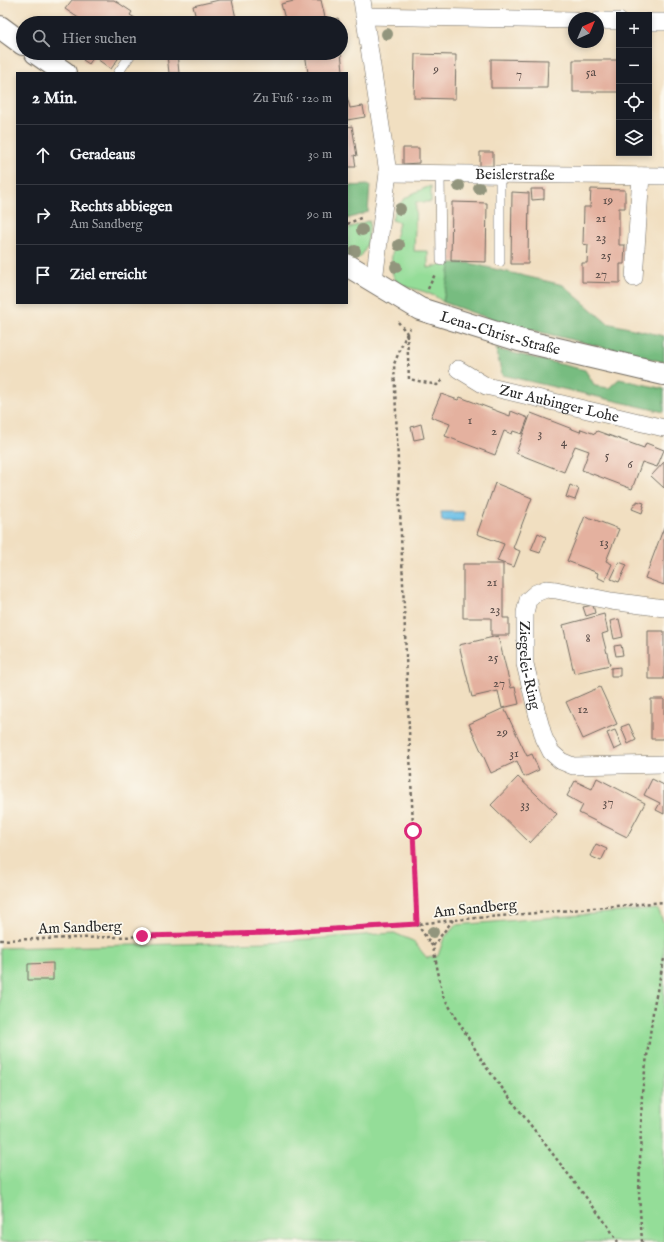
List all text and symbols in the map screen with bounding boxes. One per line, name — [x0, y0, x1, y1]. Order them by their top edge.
north arrow — [568, 12, 604, 48]
map controls — [616, 12, 652, 156]
button: + — [616, 12, 652, 48]
search box — [16, 16, 348, 60]
icon: search — [30, 27, 52, 49]
text: Hier suchen — [62, 29, 137, 48]
button: − — [616, 48, 652, 84]
house number: 9 — [432, 61, 439, 78]
house number: 5a — [586, 64, 597, 81]
house number: 7 — [516, 66, 522, 83]
button: locate — [616, 84, 652, 120]
text: 2 Min. — [32, 88, 77, 109]
text: Zu Fuß · 120 m — [253, 90, 332, 107]
button: layers — [616, 120, 652, 156]
icon: ahead — [32, 144, 54, 166]
text: Geradeaus — [70, 145, 135, 164]
text: 30 m — [308, 146, 332, 163]
street label: Beislerstraße — [475, 165, 555, 185]
house number: 19 — [603, 192, 614, 209]
text: Rechts abbiegen — [70, 197, 173, 216]
icon: right — [32, 204, 54, 226]
text: 90 m — [307, 206, 332, 223]
house number: 21 — [596, 210, 607, 227]
text: Am Sandberg — [70, 216, 143, 233]
house number: 23 — [596, 229, 607, 246]
house number: 25 — [601, 247, 612, 264]
icon: arrive — [32, 264, 54, 286]
text: Ziel erreicht — [70, 265, 147, 284]
house number: 27 — [595, 266, 607, 283]
street label: Lena-Christ-Straße — [438, 307, 562, 359]
street label: Zur Aubinger Lohe — [497, 380, 621, 427]
house number: 1 — [468, 412, 473, 429]
house number: 2 — [491, 423, 497, 440]
house number: 3 — [538, 425, 543, 442]
house number: 4 — [561, 434, 568, 451]
house number: 5 — [605, 447, 610, 464]
house number: 6 — [627, 456, 633, 473]
house number: 13 — [599, 534, 609, 551]
house number: 21 — [487, 574, 498, 591]
house number: 23 — [490, 601, 501, 618]
street label: Ziegelei-Ring — [515, 621, 545, 712]
house number: 8 — [585, 630, 591, 647]
house number: 25 — [488, 649, 499, 666]
house number: 27 — [493, 675, 505, 692]
house number: 12 — [578, 701, 588, 718]
house number: 29 — [496, 724, 508, 741]
house number: 31 — [509, 745, 519, 762]
house number: 37 — [603, 794, 613, 811]
house number: 33 — [520, 796, 530, 813]
route start — [404, 822, 422, 840]
street label: Am Sandberg — [431, 895, 519, 922]
street label: Am Sandberg — [37, 917, 123, 938]
route end — [133, 927, 151, 945]

